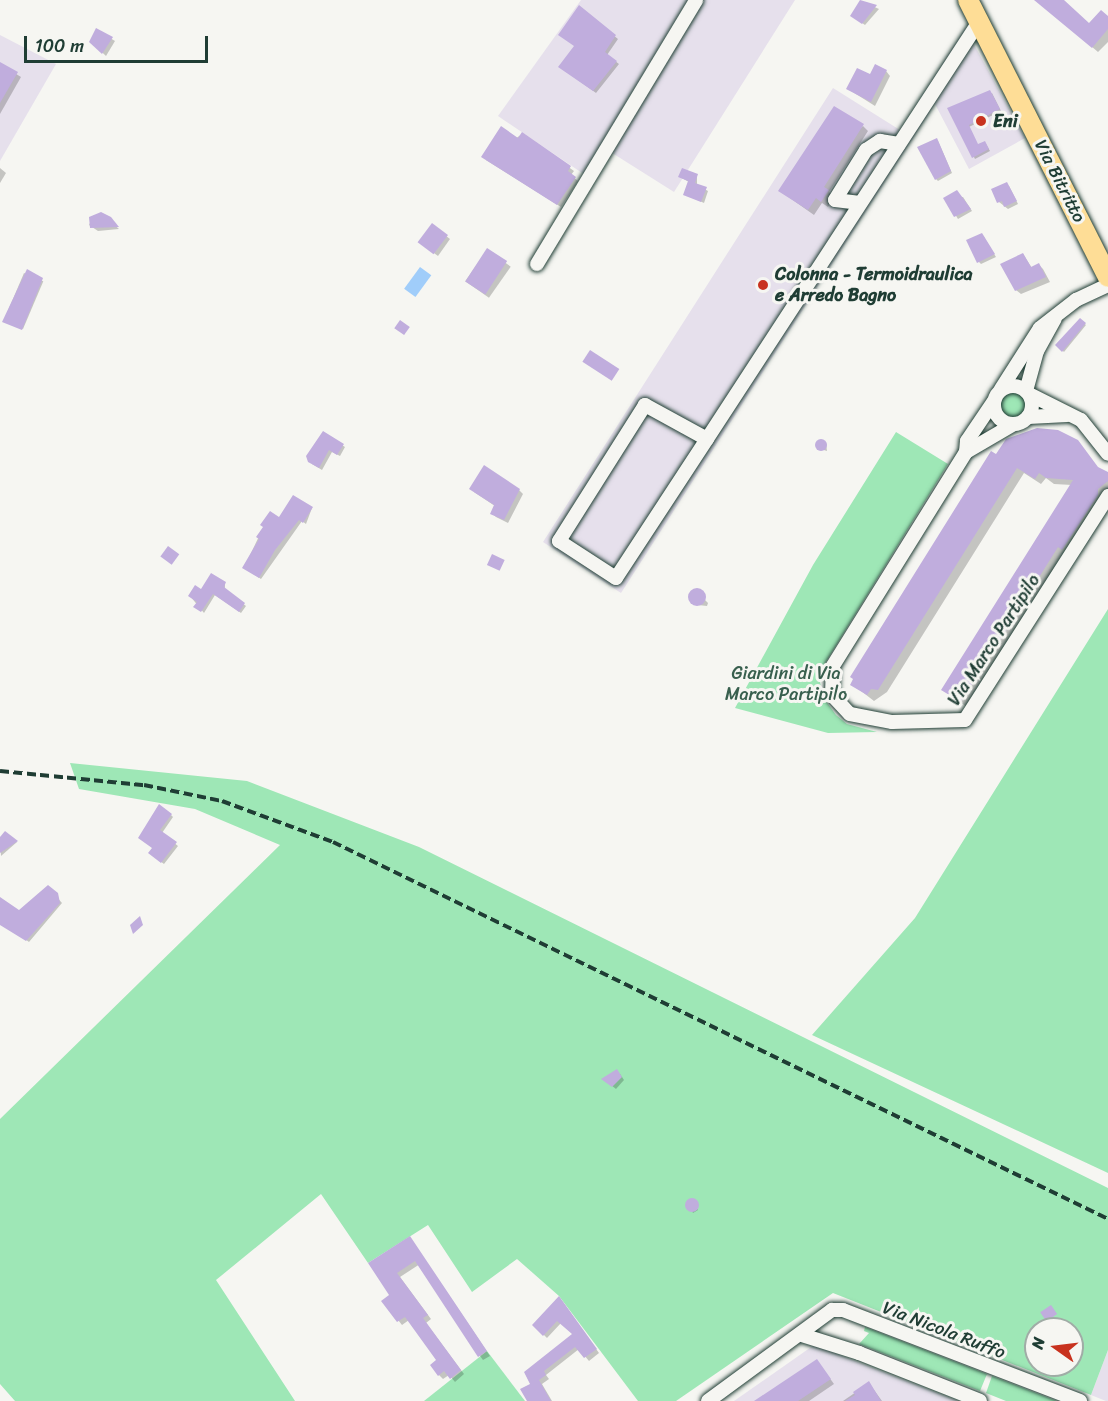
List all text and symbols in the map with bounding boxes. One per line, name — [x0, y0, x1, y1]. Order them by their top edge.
scale bar — [27, 24, 212, 62]
text: 100 m — [35, 30, 84, 62]
place label: Eni — [993, 110, 1018, 132]
marker: Eni — [974, 114, 988, 128]
street label: Via Bitritto — [1030, 136, 1090, 226]
place label: Colonna - Termoidraulica e Arredo Bagno — [775, 264, 972, 306]
marker: Colonna - Termoidraulica e Arredo Bagno — [756, 278, 770, 292]
street label: Via Marco Partipilo — [943, 570, 1045, 710]
park label: Giardini di Via Marco Partipilo — [725, 663, 847, 706]
street label: Via Nicola Ruffo — [880, 1297, 1008, 1363]
north arrow — [1024, 1317, 1084, 1377]
text: N — [1023, 1334, 1053, 1352]

